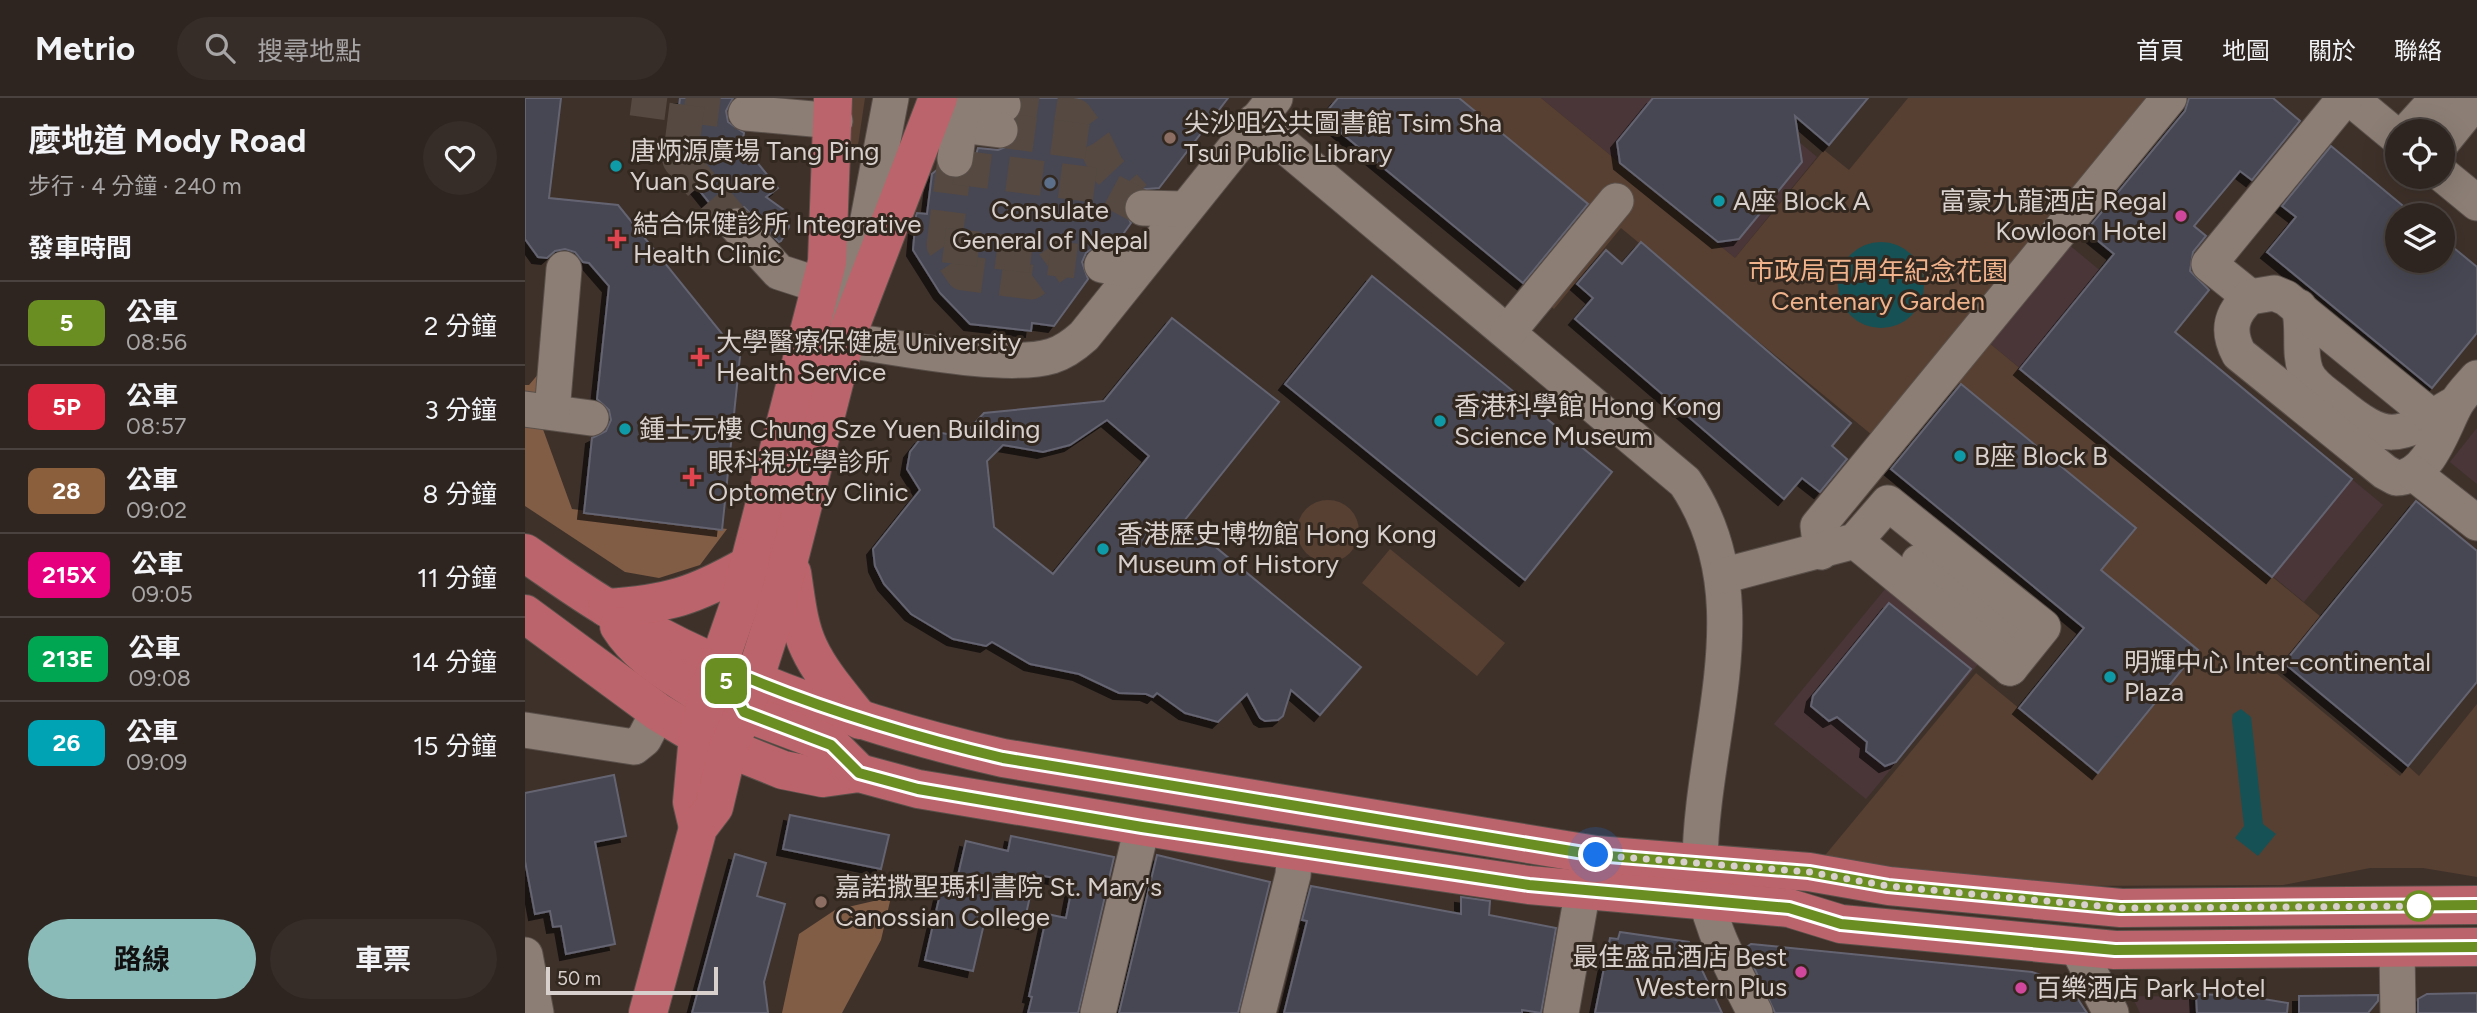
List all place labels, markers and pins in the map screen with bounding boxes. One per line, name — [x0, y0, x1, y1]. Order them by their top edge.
place label: 尖沙咀公共圖書館 Tsim Sha Tsui Public Library — [1184, 107, 1502, 169]
marker: 尖沙咀公共圖書館 Tsim Sha Tsui Public Library — [1162, 130, 1178, 146]
place label: 唐炳源廣場 Tang Ping Yuan Square — [630, 135, 879, 197]
marker: 唐炳源廣場 Tang Ping Yuan Square — [608, 158, 624, 174]
marker: Consulate General of Nepal — [1042, 175, 1058, 191]
place label: A座 Block A — [1733, 185, 1871, 217]
place label: 富豪九龍酒店 Regal Kowloon Hotel — [1940, 185, 2167, 247]
marker: A座 Block A — [1711, 193, 1727, 209]
place label: Consulate General of Nepal — [952, 194, 1148, 256]
place label: 結合保健診所 Integrative Health Clinic — [633, 208, 922, 270]
marker: 富豪九龍酒店 Regal Kowloon Hotel — [2173, 208, 2189, 224]
marker: 結合保健診所 Integrative Health Clinic — [607, 229, 627, 249]
place label: 大學醫療保健處 University Health Service — [716, 326, 1022, 388]
marker: 大學醫療保健處 University Health Service — [690, 347, 710, 367]
place label: 香港科學館 Hong Kong Science Museum — [1454, 390, 1722, 452]
place label: 鍾士元樓 Chung Sze Yuen Building — [639, 413, 1041, 445]
marker: 香港科學館 Hong Kong Science Museum — [1432, 413, 1448, 429]
marker: 鍾士元樓 Chung Sze Yuen Building — [617, 421, 633, 437]
place label: B座 Block B — [1974, 440, 2108, 472]
place label: 眼科視光學診所 Optometry Clinic — [708, 446, 909, 508]
marker: B座 Block B — [1952, 448, 1968, 464]
marker: 眼科視光學診所 Optometry Clinic — [682, 467, 702, 487]
place label: 香港歷史博物館 Hong Kong Museum of History — [1117, 518, 1437, 580]
marker: 香港歷史博物館 Hong Kong Museum of History — [1095, 541, 1111, 557]
place label: 明輝中心 Inter-continental Plaza — [2124, 646, 2431, 708]
marker: 明輝中心 Inter-continental Plaza — [2102, 669, 2118, 685]
place label: 嘉諾撒聖瑪利書院 St. Mary's Canossian College — [835, 871, 1162, 933]
unlabelled marker — [2404, 891, 2434, 921]
marker: 嘉諾撒聖瑪利書院 St. Mary's Canossian College — [813, 894, 829, 910]
place label: 最佳盛品酒店 Best Western Plus — [1573, 941, 1787, 1003]
marker: 最佳盛品酒店 Best Western Plus — [1793, 964, 1809, 980]
place label: 百樂酒店 Park Hotel — [2035, 972, 2266, 1004]
marker: 百樂酒店 Park Hotel — [2013, 980, 2029, 996]

